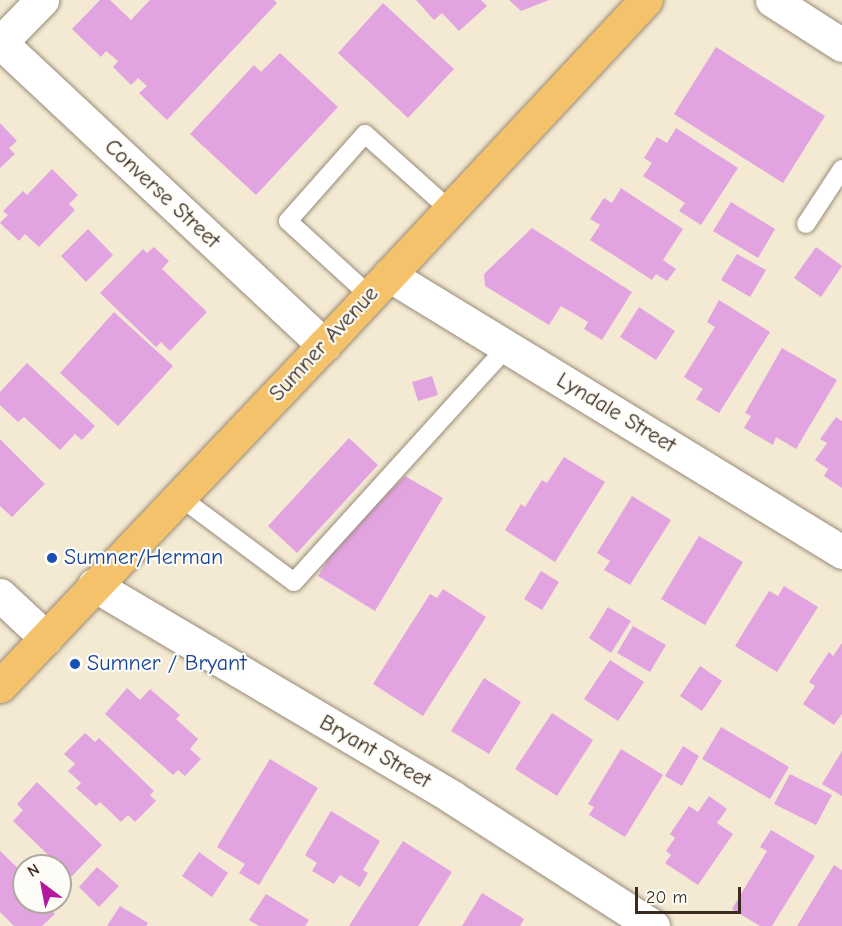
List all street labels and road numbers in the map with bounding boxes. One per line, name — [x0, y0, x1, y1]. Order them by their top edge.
street label: Converse Street — [99, 134, 225, 254]
street label: Sumner Avenue — [264, 281, 384, 407]
street label: Lyndale Street — [552, 367, 680, 459]
street label: Bryant Street — [315, 710, 435, 794]

